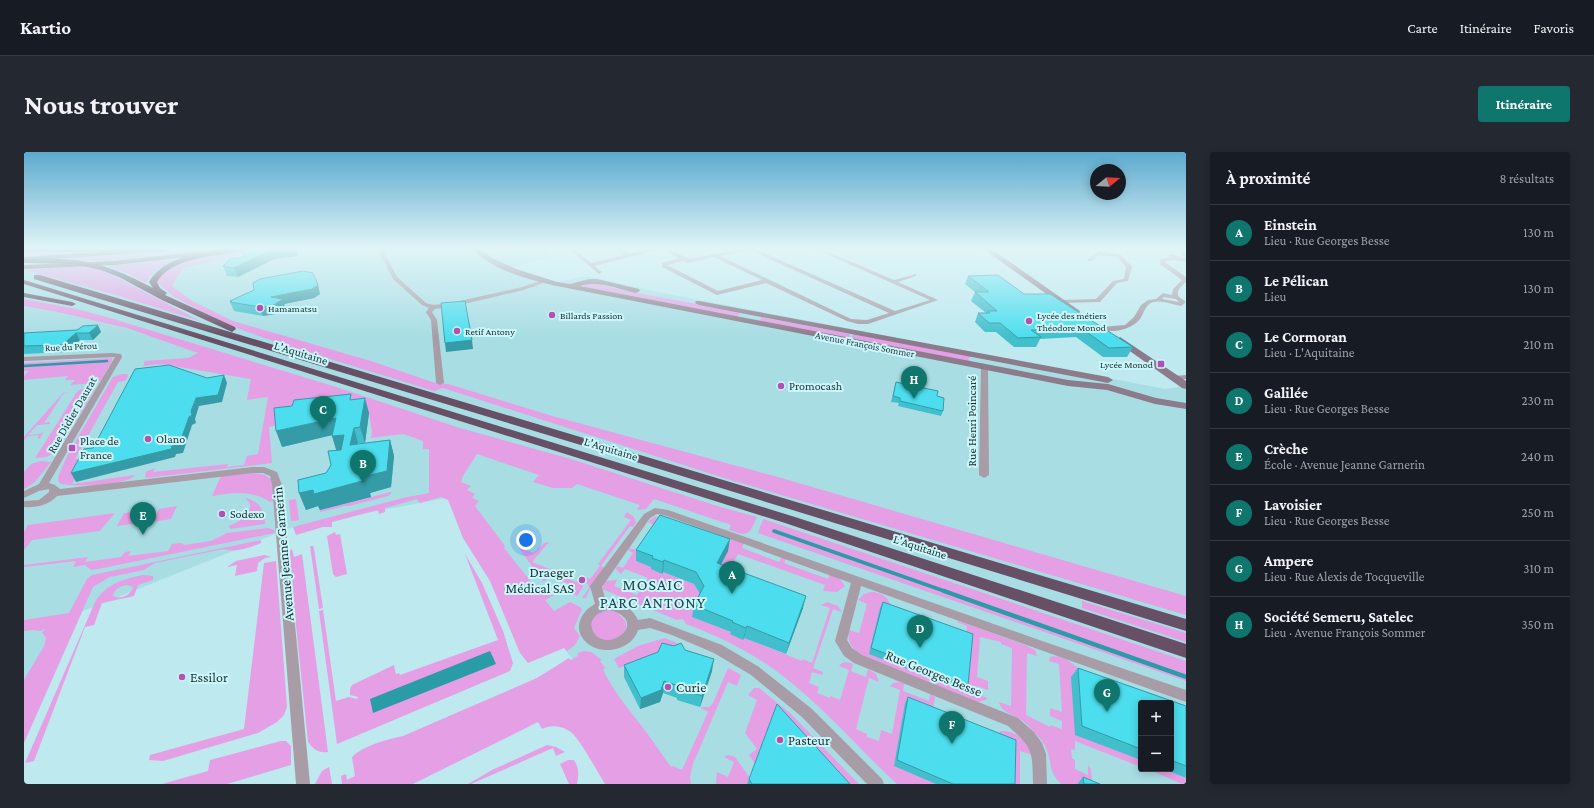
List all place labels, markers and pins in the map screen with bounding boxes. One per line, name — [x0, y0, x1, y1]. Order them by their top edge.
marker: Hamamatsu — [255, 303, 265, 313]
place label: Hamamatsu — [268, 303, 318, 314]
marker: Billards Passion — [547, 310, 557, 320]
place label: Billards Passion — [560, 310, 623, 321]
place label: Lycée des métiers Théodore Monod — [1037, 310, 1107, 333]
marker: Lycée des métiers Théodore Monod — [1024, 316, 1034, 326]
marker: Retif Antony — [452, 326, 462, 336]
place label: Retif Antony — [465, 326, 515, 337]
place label: Lycée Monod — [1100, 359, 1154, 370]
marker: Lycée Monod — [1156, 359, 1166, 369]
pin: H — [901, 366, 927, 399]
place label: Promocash — [789, 379, 843, 393]
marker: Promocash — [776, 381, 786, 391]
pin: C — [310, 396, 336, 429]
place label: Olano — [156, 432, 185, 446]
place label: Place de France — [80, 434, 119, 462]
marker: Olano — [143, 434, 153, 444]
marker: Place de France — [67, 443, 77, 453]
pin: B — [350, 450, 376, 483]
pin: E — [130, 502, 156, 535]
place label: Sodexo — [230, 507, 264, 521]
marker: Sodexo — [217, 509, 227, 519]
pin: A — [719, 561, 745, 594]
place label: Draeger Médical SAS — [506, 564, 574, 596]
marker: Draeger Médical SAS — [577, 575, 587, 585]
pin: D — [907, 615, 933, 648]
place label: Essilor — [190, 669, 228, 685]
marker: Essilor — [177, 672, 187, 682]
place label: Curie — [676, 679, 706, 695]
pin: G — [1094, 679, 1120, 712]
marker: Curie — [663, 682, 673, 692]
pin: F — [939, 711, 965, 744]
place label: Pasteur — [788, 732, 830, 748]
marker: Pasteur — [775, 735, 785, 745]

